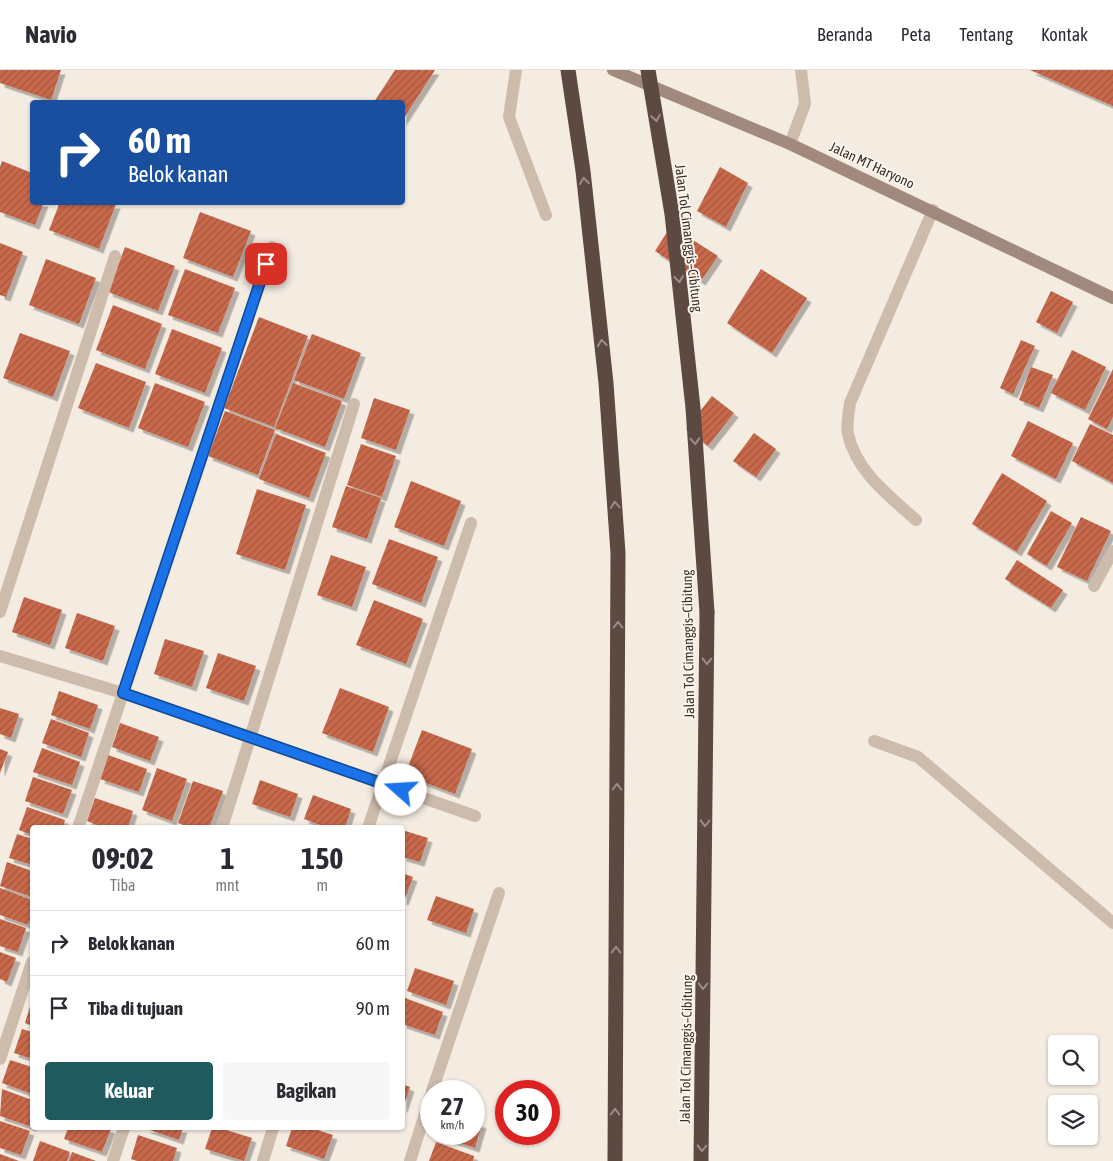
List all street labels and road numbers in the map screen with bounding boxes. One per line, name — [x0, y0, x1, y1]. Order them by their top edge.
street label: Jalan MT Haryono — [827, 138, 917, 192]
street label: Jalan Tol Cimanggis–Cibitung — [672, 163, 706, 313]
street label: Jalan Tol Cimanggis–Cibitung — [679, 569, 697, 719]
street label: Jalan Tol Cimanggis–Cibitung — [677, 974, 695, 1124]

